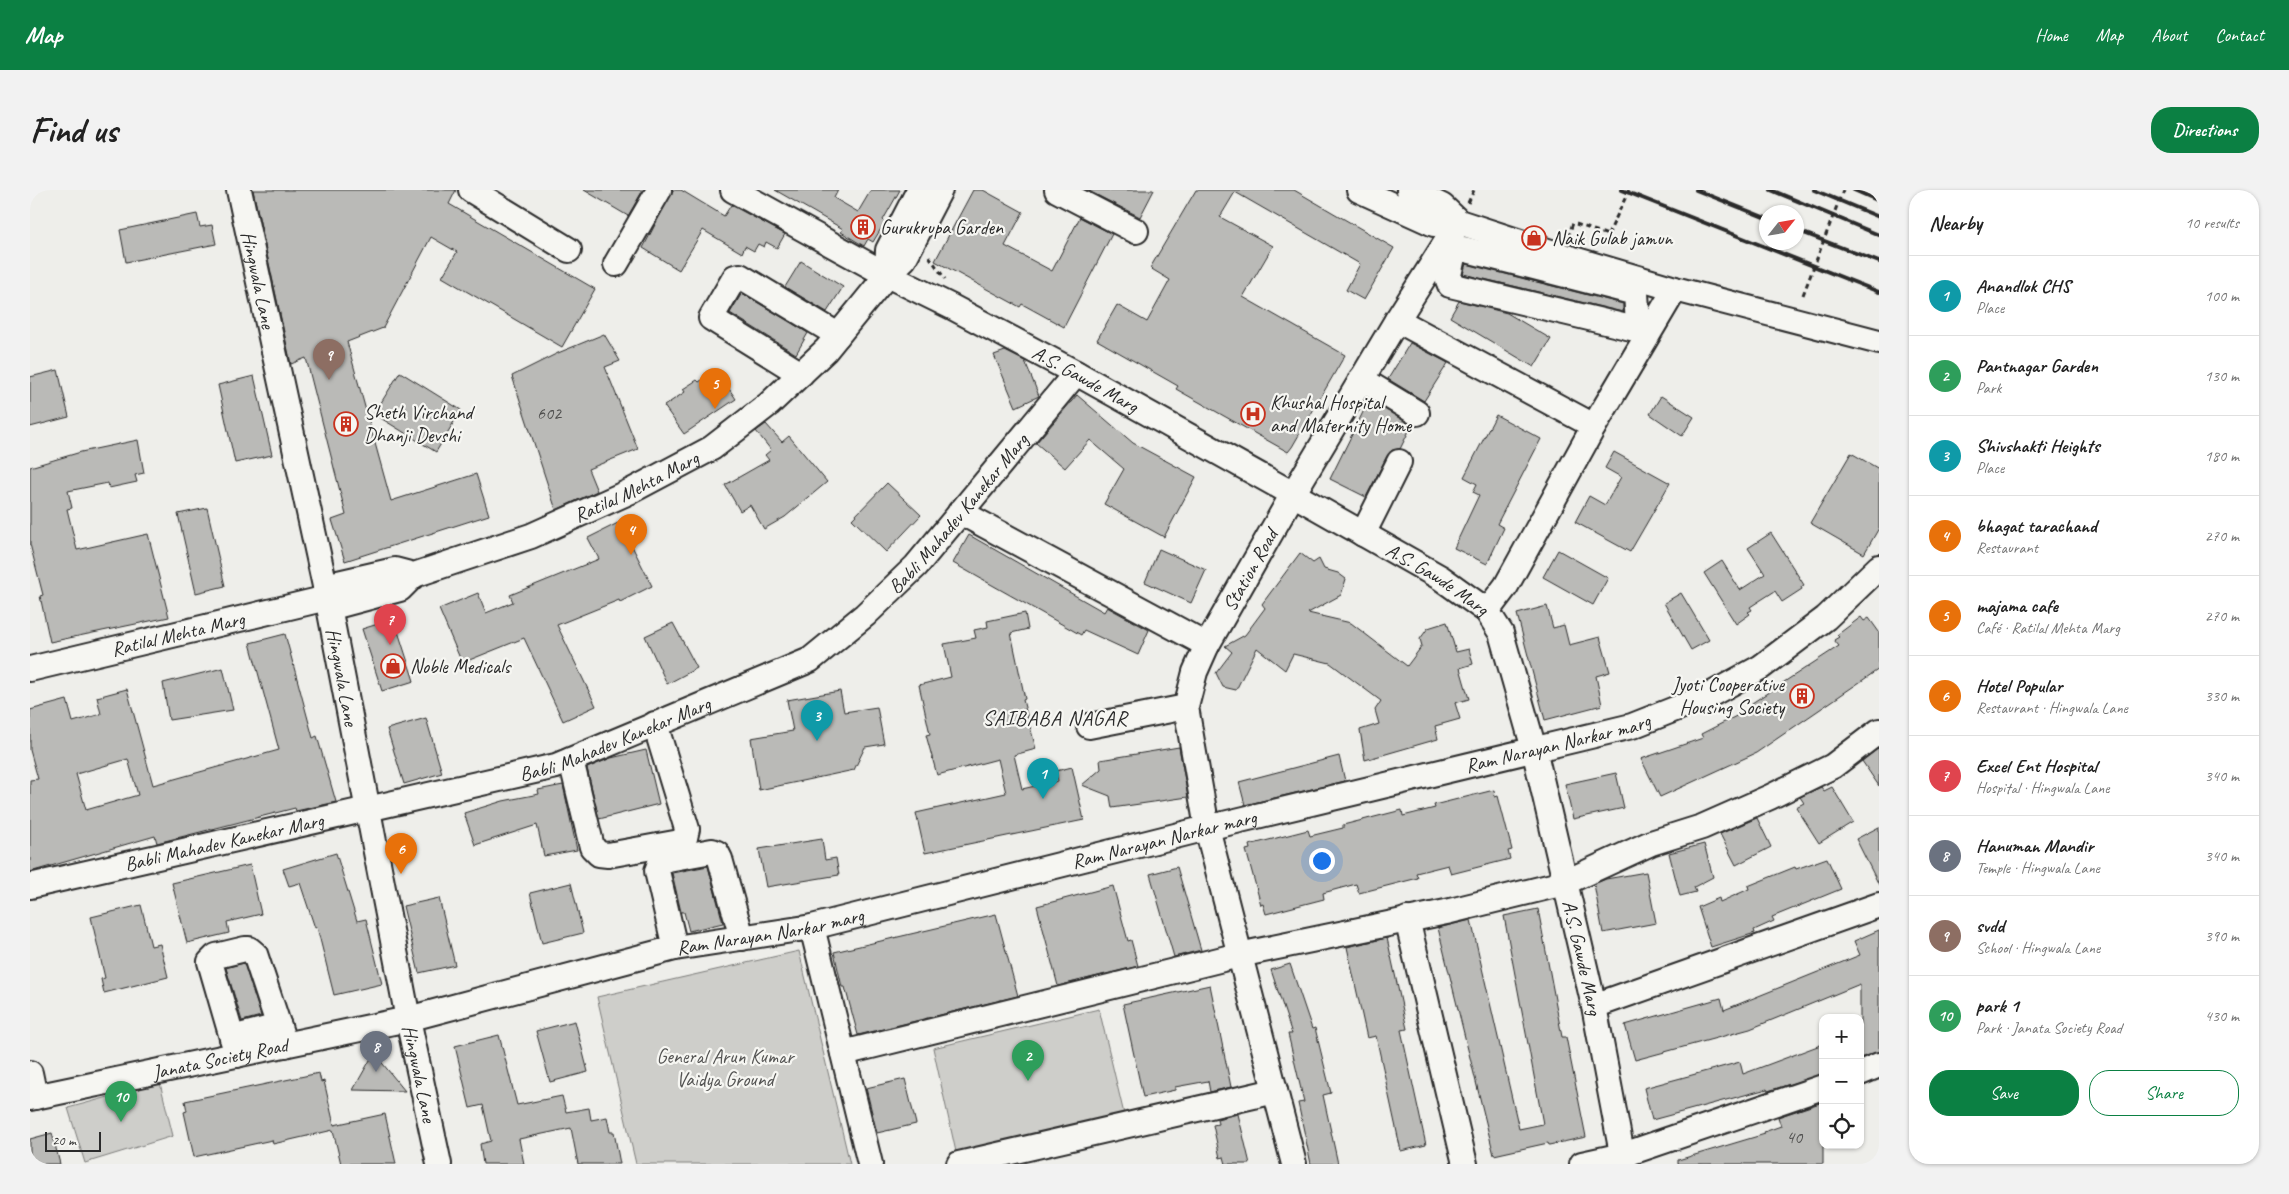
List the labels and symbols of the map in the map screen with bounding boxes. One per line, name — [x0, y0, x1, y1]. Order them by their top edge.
north arrow — [1759, 205, 1804, 250]
building icon: Gurukrupa Garden — [850, 214, 876, 240]
place label: Gurukrupa Garden — [880, 215, 1004, 240]
shop icon: Naik Gulab jamun — [1521, 225, 1547, 251]
place label: Naik Gulab jamun — [1552, 226, 1673, 251]
street label: Hingwala Lane — [235, 229, 281, 332]
pin: 9 — [313, 339, 345, 380]
street label: A.S. Gawde Marg — [1028, 340, 1144, 419]
pin: 5 — [699, 368, 731, 409]
place label: Khushal Hospital and Maternity Home — [1270, 390, 1413, 438]
place label: Sheth Virchand Dhanji Devshi — [364, 400, 475, 448]
hospital icon: Khushal Hospital and Maternity Home — [1240, 401, 1266, 427]
house number: 602 — [537, 402, 563, 424]
building icon: Sheth Virchand Dhanji Devshi — [333, 411, 359, 437]
street label: Babli Mahadev Kanekar Marg — [883, 427, 1035, 599]
street label: Ratilal Mehta Marg — [570, 445, 704, 528]
pin: 4 — [615, 514, 647, 555]
street label: Station Road — [1217, 522, 1285, 616]
street label: A.S. Gawde Marg — [1381, 537, 1494, 622]
pin: 7 — [374, 604, 406, 645]
street label: Ratilal Mehta Marg — [109, 606, 248, 662]
street label: Hingwala Lane — [320, 626, 364, 730]
shop icon: Noble Medicals — [380, 653, 406, 679]
place label: Noble Medicals — [410, 654, 512, 679]
place label: Jyoti Cooperative Housing Society — [1671, 672, 1786, 720]
building icon: Jyoti Cooperative Housing Society — [1789, 683, 1815, 709]
street label: Babli Mahadev Kanekar Marg — [517, 691, 715, 787]
pin: 3 — [801, 700, 833, 741]
district label: SAIBABA NAGAR — [982, 705, 1129, 731]
street label: Ram Narayan Narkar marg — [1463, 708, 1655, 779]
pin: 1 — [1027, 758, 1059, 799]
street label: Ram Narayan Narkar marg — [1069, 804, 1260, 874]
street label: Babli Mahadev Kanekar Marg — [122, 807, 327, 877]
pin: 6 — [385, 833, 417, 874]
your location — [1309, 848, 1335, 874]
street label: A.S. Gawde Marg — [1557, 898, 1608, 1018]
street label: Ram Narayan Narkar marg — [675, 902, 867, 961]
street label: Hingwala Lane — [397, 1023, 442, 1126]
pin: 8 — [360, 1031, 392, 1072]
street label: Janata Society Road — [149, 1032, 293, 1085]
pin: 2 — [1012, 1040, 1044, 1081]
park label: General Arun Kumar Vaidya Ground — [657, 1044, 795, 1092]
pin: 10 — [105, 1081, 137, 1122]
house number: 40 — [1786, 1126, 1804, 1148]
scale bar — [45, 1129, 101, 1152]

